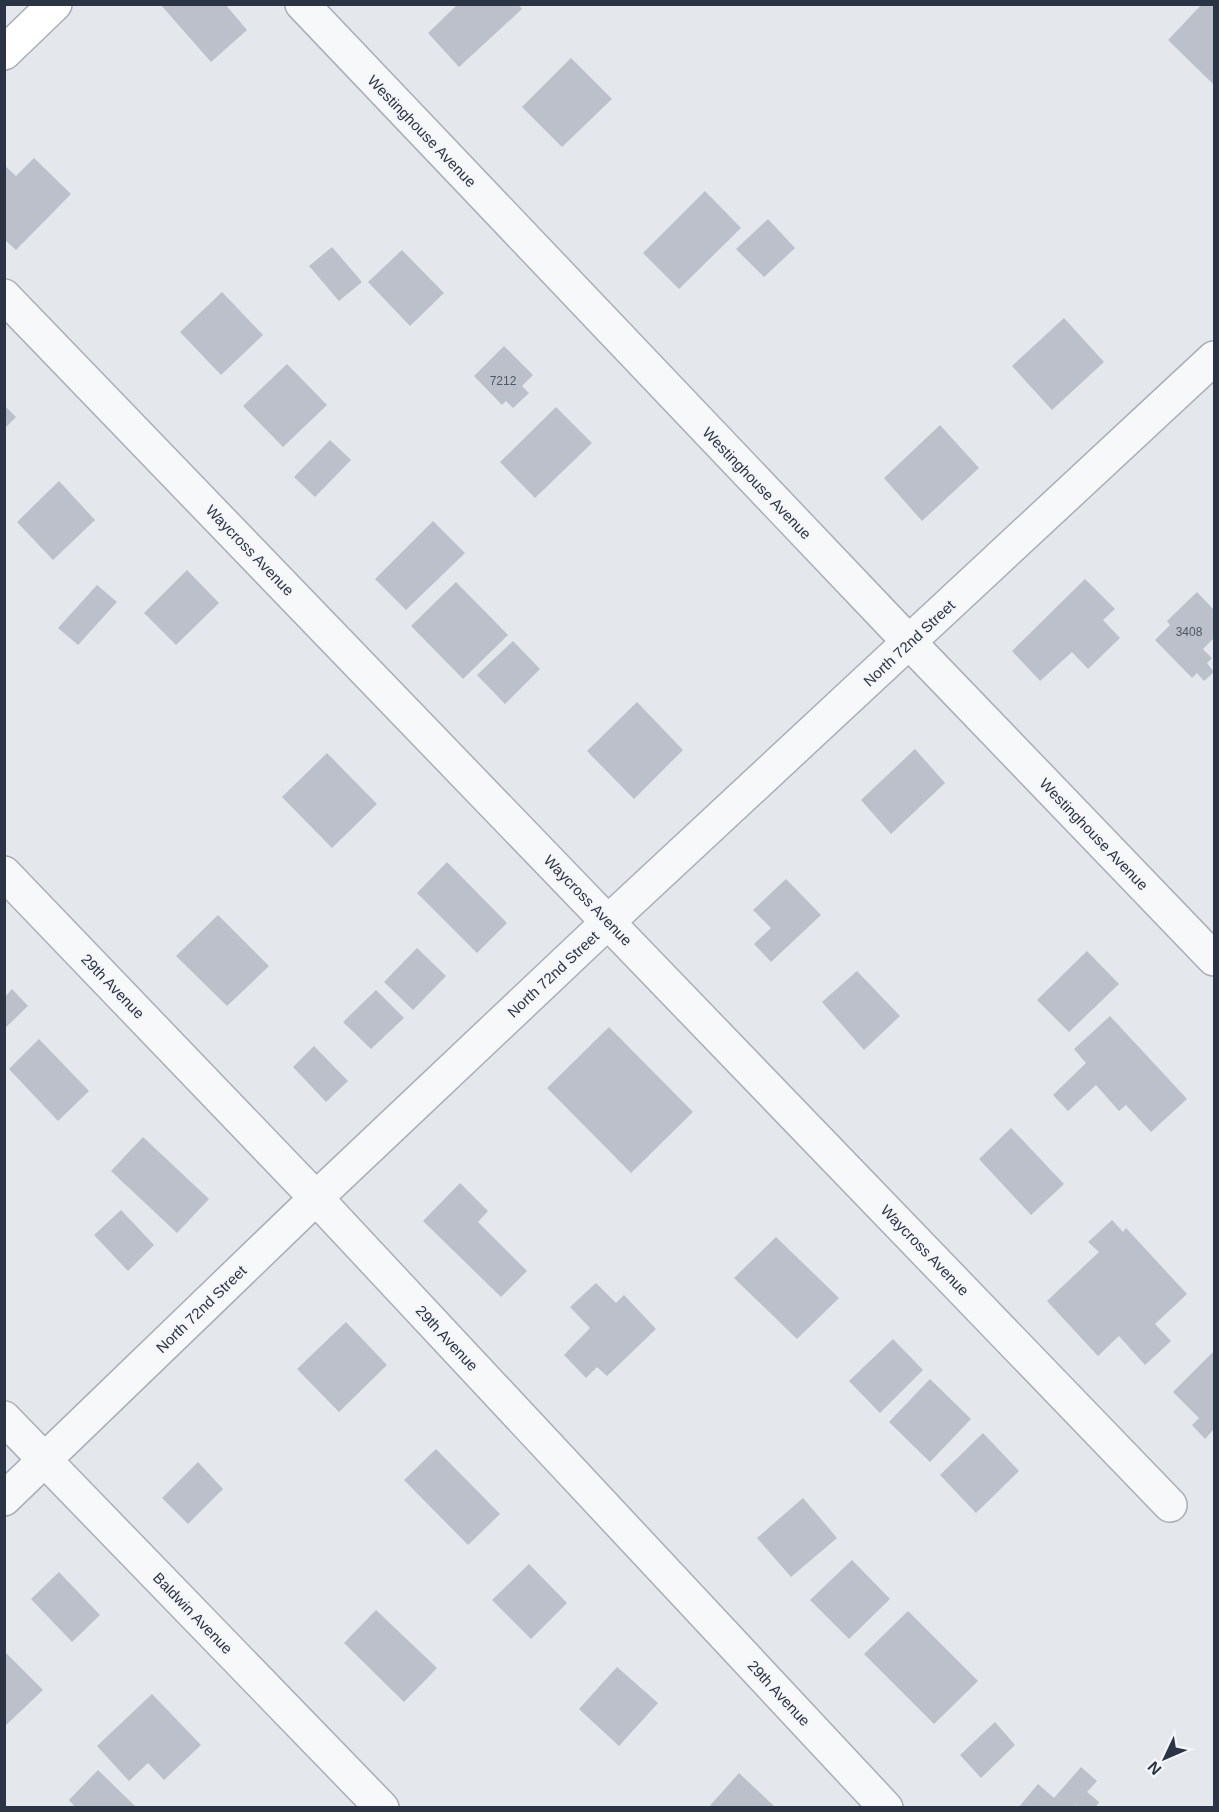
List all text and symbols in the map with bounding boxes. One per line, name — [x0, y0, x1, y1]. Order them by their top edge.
street label: Westinghouse Avenue — [364, 72, 480, 190]
house number: 7212 — [490, 374, 517, 388]
street label: Westinghouse Avenue — [699, 424, 815, 542]
street label: Waycross Avenue — [202, 501, 298, 599]
street label: North 72nd Street — [860, 596, 959, 690]
house number: 3408 — [1176, 625, 1203, 639]
street label: Westinghouse Avenue — [1036, 775, 1152, 893]
street label: Waycross Avenue — [540, 851, 636, 949]
street label: North 72nd Street — [504, 927, 603, 1021]
street label: 29th Avenue — [78, 950, 148, 1022]
street label: Waycross Avenue — [877, 1201, 973, 1299]
street label: North 72nd Street — [153, 1261, 250, 1356]
street label: 29th Avenue — [412, 1302, 482, 1374]
street label: Baldwin Avenue — [150, 1569, 236, 1657]
street label: 29th Avenue — [744, 1657, 814, 1729]
north arrow — [1135, 1728, 1195, 1788]
text: N — [1144, 1758, 1165, 1778]

